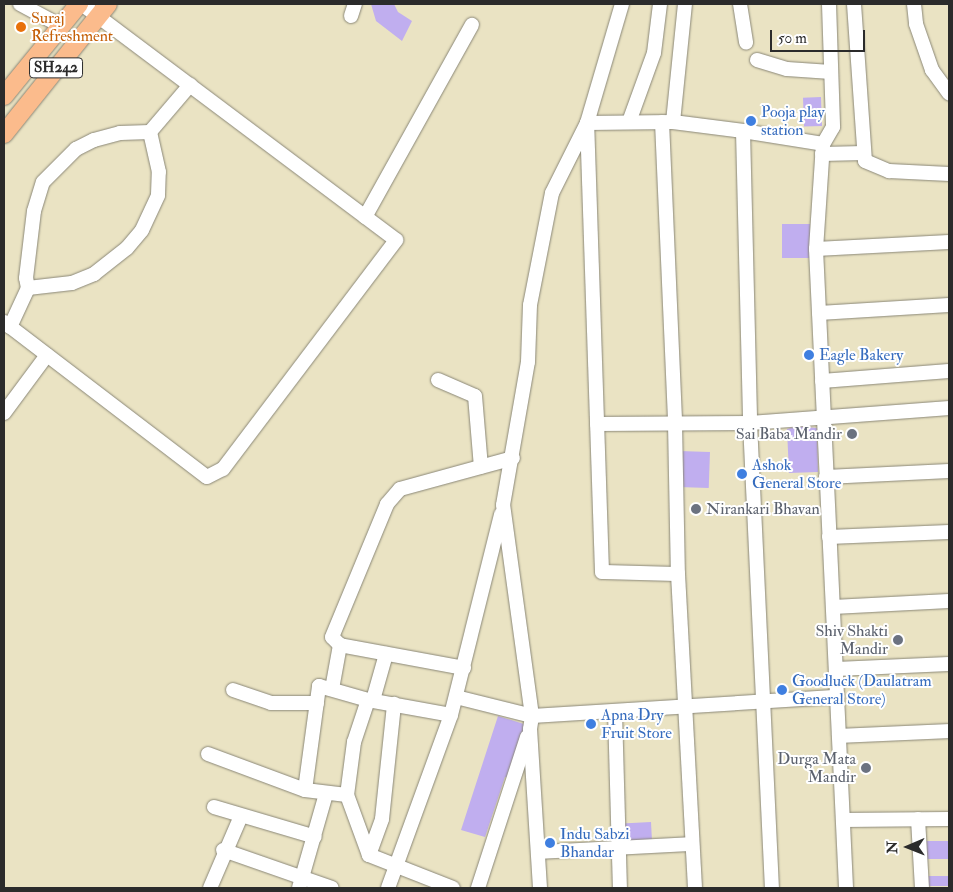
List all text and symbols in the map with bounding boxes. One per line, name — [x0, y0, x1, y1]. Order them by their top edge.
place label: Suraj Refreshment — [31, 8, 113, 46]
scale bar — [773, 20, 868, 52]
marker: Suraj Refreshment — [15, 21, 27, 33]
text: 50 m — [778, 29, 807, 48]
road number: SH242 — [28, 56, 84, 80]
place label: Pooja play station — [761, 102, 825, 140]
marker: Pooja play station — [745, 115, 757, 127]
place label: Eagle Bakery — [819, 345, 903, 365]
marker: Eagle Bakery — [803, 349, 815, 361]
place label: Sai Baba Mandir — [736, 424, 842, 444]
marker: Sai Baba Mandir — [846, 428, 858, 440]
place label: Ashok General Store — [752, 455, 841, 493]
marker: Ashok General Store — [736, 468, 748, 480]
place label: Nirankari Bhavan — [706, 499, 820, 519]
marker: Nirankari Bhavan — [690, 503, 702, 515]
place label: Shiv Shakti Mandir — [815, 621, 888, 659]
marker: Shiv Shakti Mandir — [892, 634, 904, 646]
place label: Goodluck (Daulatram General Store) — [792, 671, 932, 709]
marker: Goodluck (Daulatram General Store) — [776, 684, 788, 696]
place label: Apna Dry Fruit Store — [601, 705, 672, 743]
marker: Apna Dry Fruit Store — [585, 718, 597, 730]
place label: Durga Mata Mandir — [777, 749, 856, 787]
marker: Durga Mata Mandir — [860, 762, 872, 774]
north arrow — [883, 822, 933, 872]
place label: Indu Sabzi Bhandar — [560, 824, 630, 862]
marker: Indu Sabzi Bhandar — [544, 837, 556, 849]
text: N — [884, 841, 901, 854]

